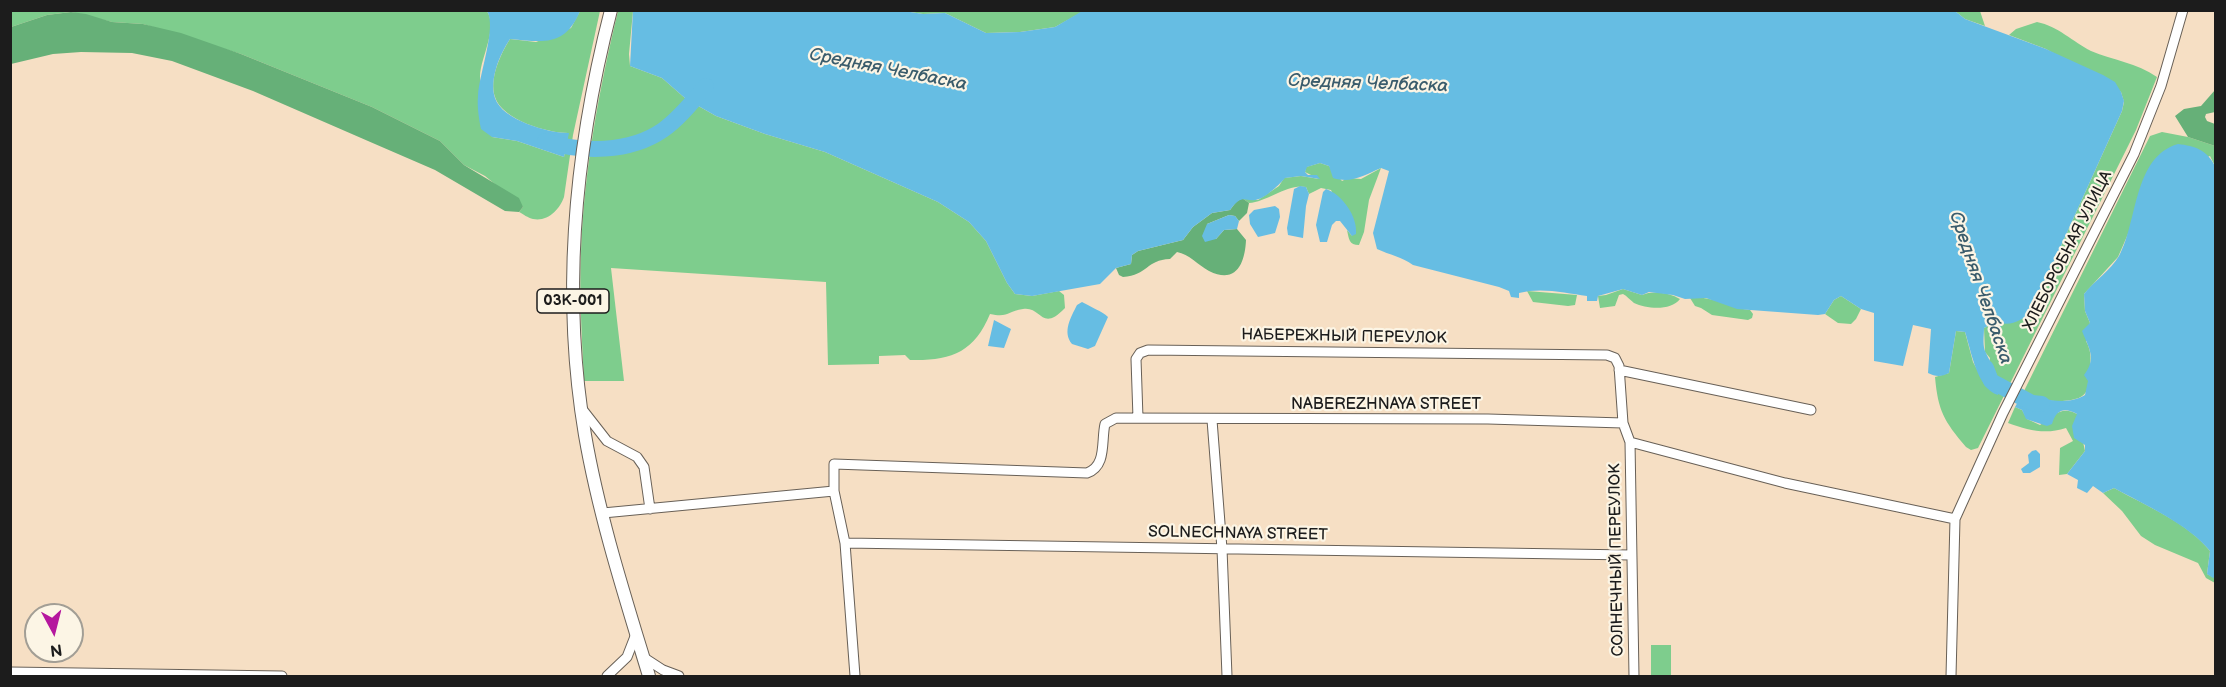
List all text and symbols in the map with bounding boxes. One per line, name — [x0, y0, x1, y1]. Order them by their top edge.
water label: Средняя Челбаска — [807, 44, 969, 96]
water label: Средняя Челбаска — [1288, 70, 1448, 98]
street label: ХЛЕБОРОБНАЯ УЛИЦА — [2019, 168, 2117, 334]
water label: Средняя Челбаска — [1944, 209, 2016, 367]
road number: 03К-001 — [537, 289, 609, 313]
street label: НАБЕРЕЖНЫЙ ПЕРЕУЛОК — [1241, 326, 1447, 348]
street label: NABEREZHNAYA STREET — [1291, 395, 1481, 415]
street label: СОЛНЕЧНЫЙ ПЕРЕУЛОК — [1606, 463, 1628, 657]
street label: SOLNECHNAYA STREET — [1148, 523, 1328, 545]
north arrow — [24, 603, 84, 663]
text: N — [49, 639, 63, 660]

